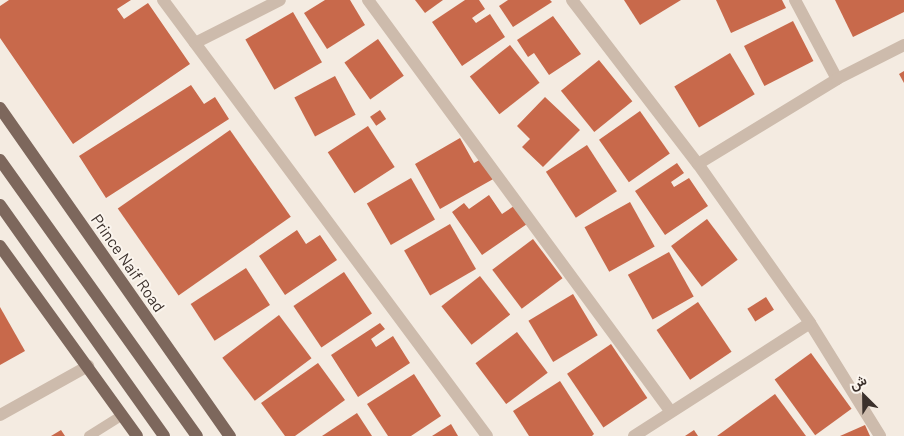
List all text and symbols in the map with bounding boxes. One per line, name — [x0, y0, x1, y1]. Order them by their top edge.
street label: Prince Naif Road — [87, 210, 169, 316]
north arrow — [839, 371, 889, 421]
text: ش — [847, 371, 869, 393]

